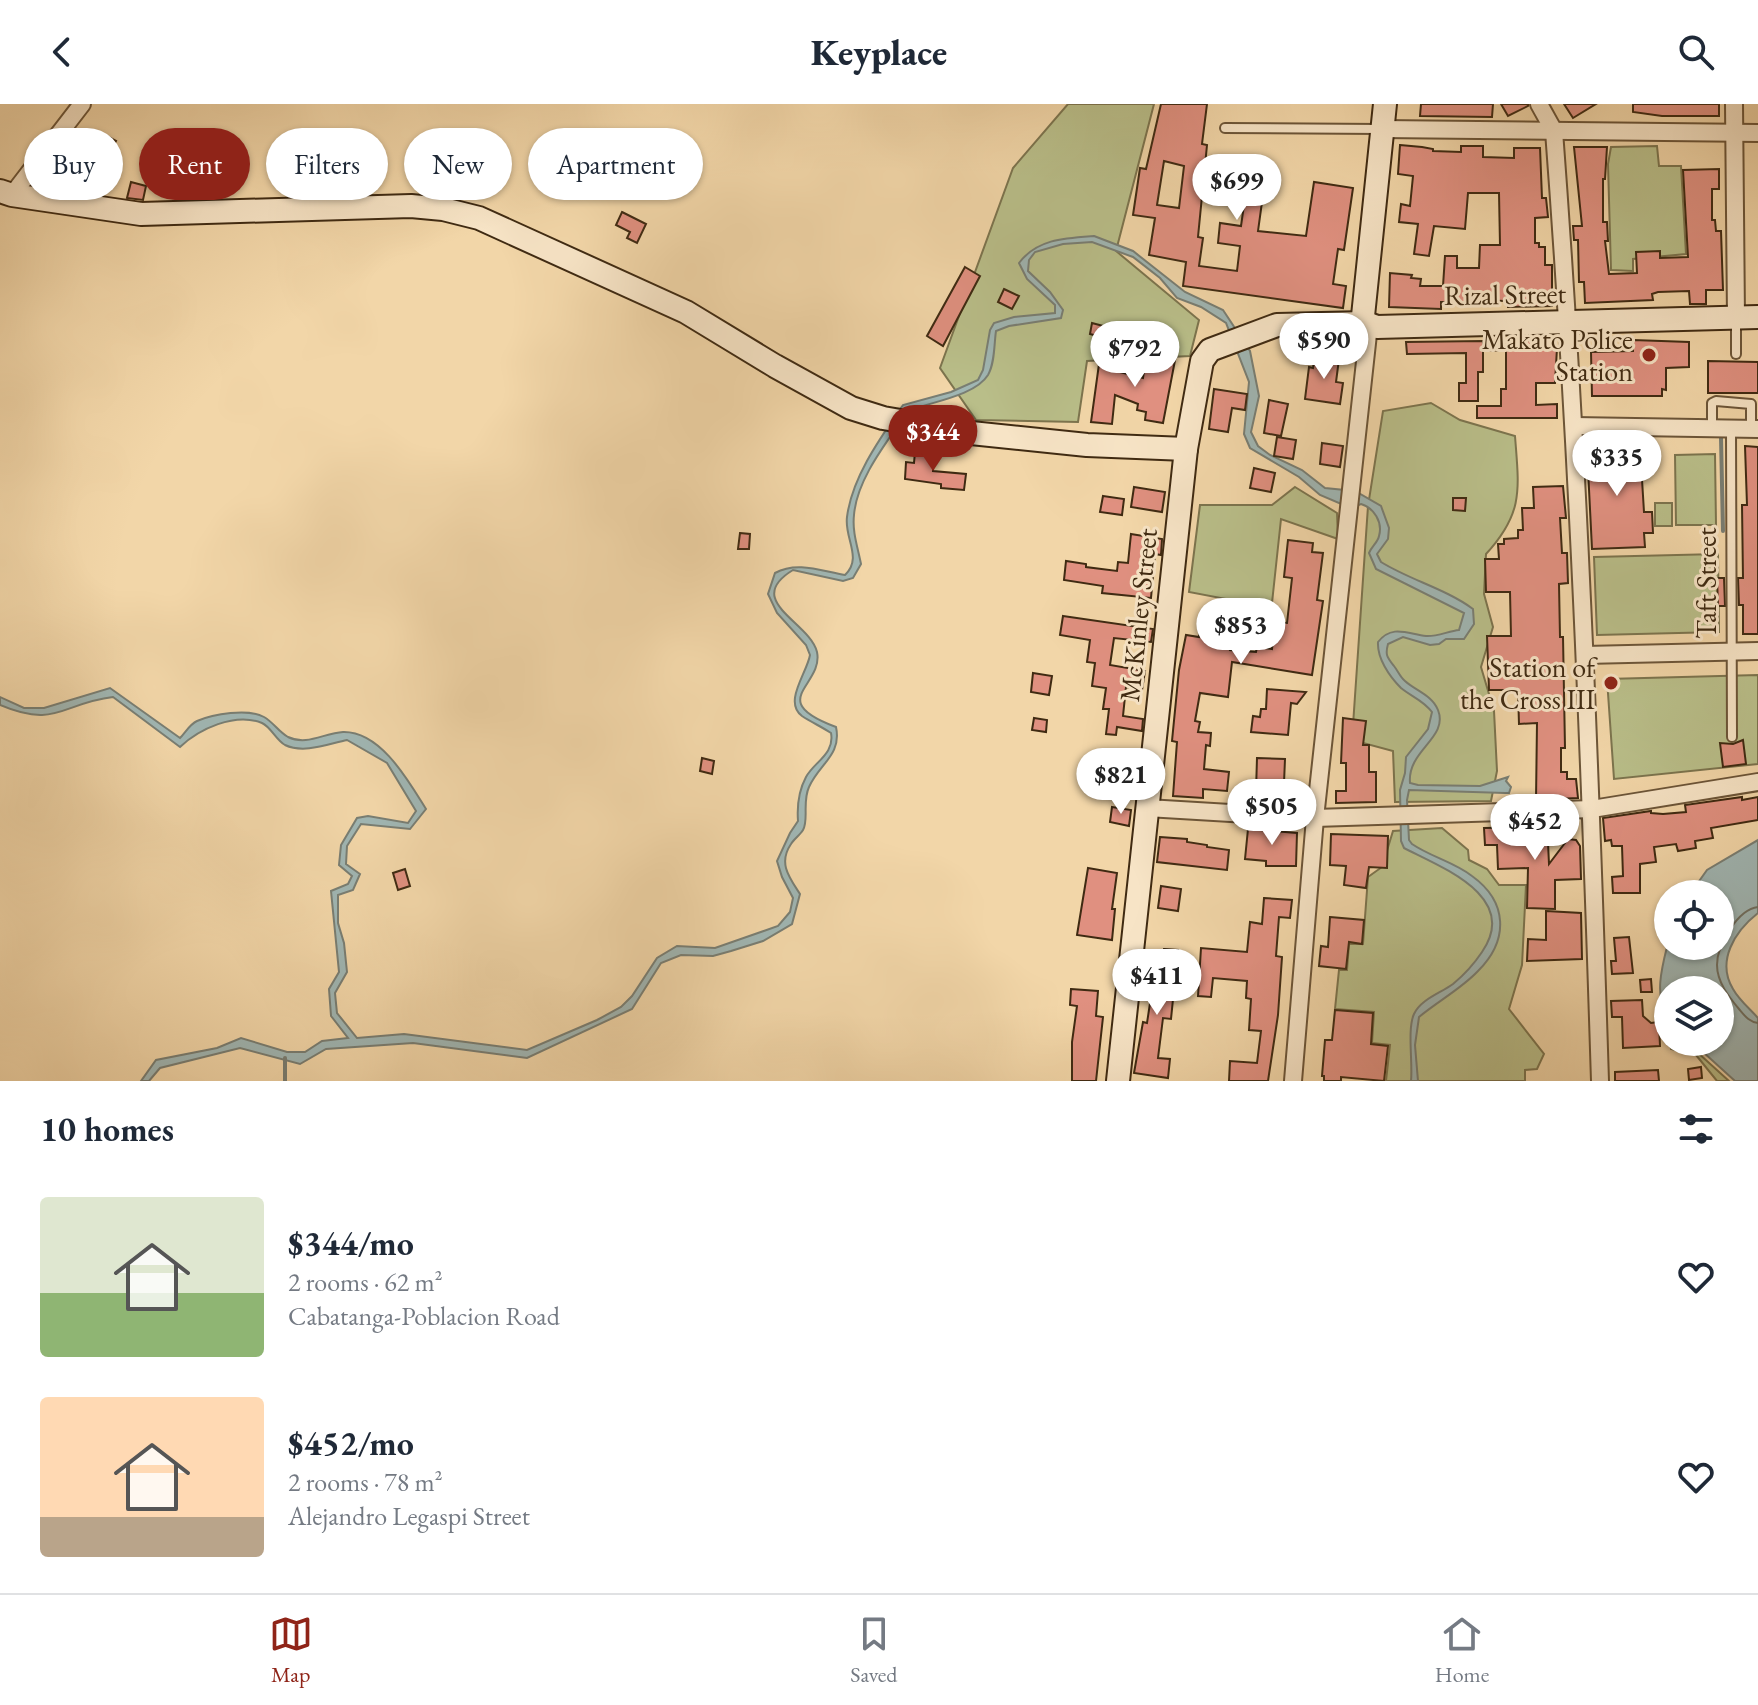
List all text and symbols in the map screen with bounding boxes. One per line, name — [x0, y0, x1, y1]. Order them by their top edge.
text: Keyplace — [811, 29, 947, 76]
icon: back — [40, 30, 84, 74]
icon: search — [1674, 30, 1718, 74]
chip: Buy — [24, 128, 123, 200]
chip: Rent — [139, 128, 250, 200]
chip: Filters — [266, 128, 388, 200]
chip: New — [404, 128, 512, 200]
chip: Apartment — [528, 128, 703, 200]
pin: $699 — [1190, 154, 1284, 222]
text: $699 — [1210, 163, 1264, 197]
street label: Rizal Street — [1443, 275, 1567, 313]
pin: $590 — [1277, 313, 1371, 381]
pin: $792 — [1088, 321, 1182, 389]
place label: Makato Police Station — [1482, 321, 1633, 389]
text: $590 — [1297, 322, 1351, 356]
text: $792 — [1108, 330, 1162, 364]
marker: Makato Police Station — [1640, 346, 1658, 364]
pin: $344 — [886, 405, 980, 473]
text: $344 — [906, 414, 960, 448]
pin: $335 — [1570, 430, 1664, 498]
text: $335 — [1590, 439, 1644, 473]
street label: McKinley Street — [1111, 526, 1165, 703]
street label: Taft Street — [1688, 527, 1724, 639]
pin: $853 — [1194, 598, 1288, 666]
text: $853 — [1214, 607, 1268, 641]
place label: Station of the Cross III — [1460, 649, 1598, 717]
marker: Station of the Cross III — [1602, 674, 1620, 692]
pin: $821 — [1074, 748, 1168, 816]
text: $821 — [1094, 757, 1148, 791]
pin: $505 — [1225, 779, 1319, 847]
text: $505 — [1245, 788, 1299, 822]
pin: $452 — [1488, 794, 1582, 862]
text: $452 — [1508, 803, 1562, 837]
map controls — [1654, 880, 1734, 1056]
button: locate — [1654, 880, 1734, 960]
pin: $411 — [1110, 949, 1204, 1017]
text: $411 — [1130, 958, 1184, 992]
button: layers — [1654, 976, 1734, 1056]
text: 10 homes — [40, 1107, 174, 1151]
icon: filters — [1674, 1107, 1718, 1151]
text: $344/mo — [288, 1221, 414, 1265]
icon: home — [104, 1229, 200, 1325]
icon: heart — [1674, 1255, 1718, 1299]
text: 2 rooms · 62 m² — [288, 1265, 443, 1299]
text: Cabatanga-Poblacion Road — [288, 1299, 560, 1333]
text: $452/mo — [288, 1421, 414, 1465]
icon: home — [104, 1429, 200, 1525]
icon: heart — [1674, 1455, 1718, 1499]
text: 2 rooms · 78 m² — [288, 1465, 443, 1499]
text: Alejandro Legaspi Street — [288, 1499, 530, 1533]
tab: Map — [269, 1612, 313, 1689]
tab: Saved — [850, 1612, 897, 1689]
tab: Home — [1435, 1612, 1489, 1689]

